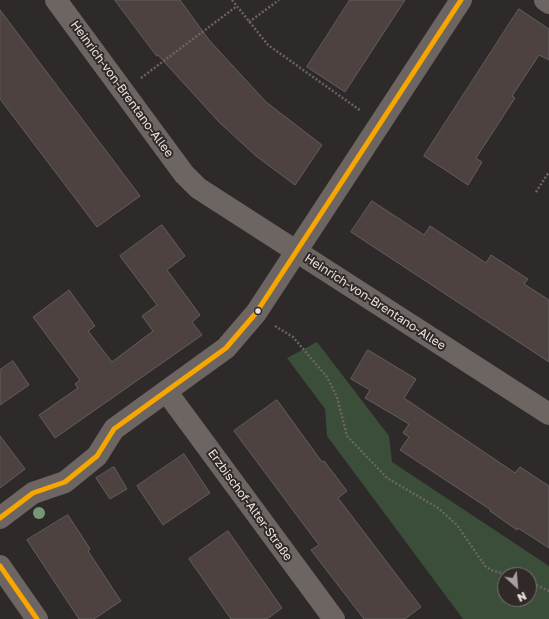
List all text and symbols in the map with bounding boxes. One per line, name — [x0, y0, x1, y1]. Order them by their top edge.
street label: Heinrich-von-Brentano-Allee — [68, 18, 176, 160]
street label: Heinrich-von-Brentano-Allee — [302, 251, 448, 353]
unlabelled marker — [253, 306, 263, 316]
street label: Erzbischof-Alter-Straße — [205, 446, 295, 564]
north arrow — [497, 567, 537, 607]
text: N — [515, 590, 529, 605]

